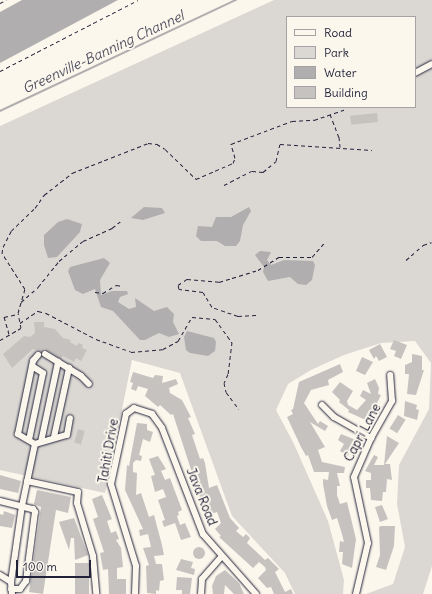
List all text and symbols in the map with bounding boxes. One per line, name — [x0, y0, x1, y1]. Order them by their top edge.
water label: Greenville-Banning Channel — [20, 7, 186, 97]
legend — [286, 16, 416, 108]
text: Road — [324, 25, 352, 40]
text: Park — [324, 45, 349, 60]
text: Water — [324, 65, 357, 80]
text: Building — [324, 85, 368, 100]
street label: Capri Lane — [341, 401, 385, 465]
street label: Tahiti Drive — [96, 418, 122, 484]
street label: Java Road — [182, 466, 220, 528]
scale bar — [18, 552, 93, 578]
text: 100 m — [23, 559, 57, 574]

